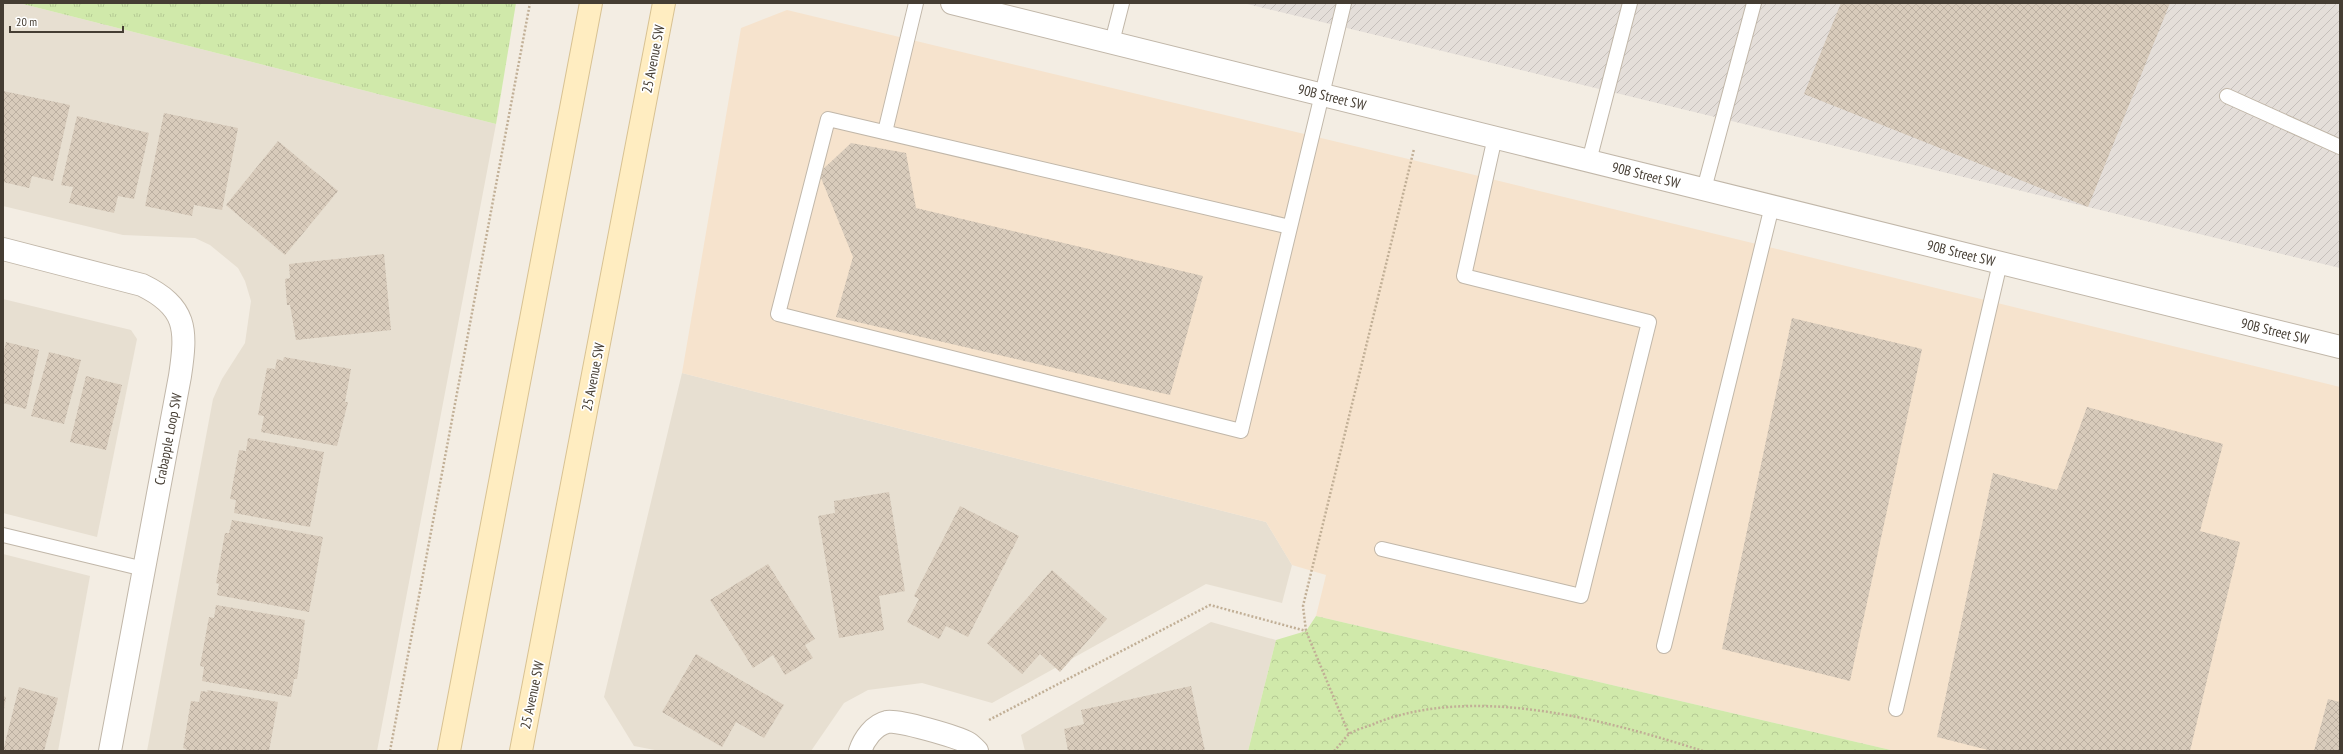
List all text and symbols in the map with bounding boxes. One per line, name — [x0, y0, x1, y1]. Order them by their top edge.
scale bar — [10, 8, 123, 34]
text: 20 m — [16, 14, 37, 29]
street label: 25 Avenue SW — [638, 23, 669, 95]
street label: 90B Street SW — [1296, 80, 1368, 114]
street label: 90B Street SW — [1610, 158, 1682, 192]
street label: 90B Street SW — [1925, 236, 1997, 270]
street label: 90B Street SW — [2239, 314, 2311, 348]
street label: 25 Avenue SW — [578, 341, 609, 413]
street label: Crabapple Loop SW — [150, 391, 186, 487]
street label: 25 Avenue SW — [516, 659, 548, 731]

